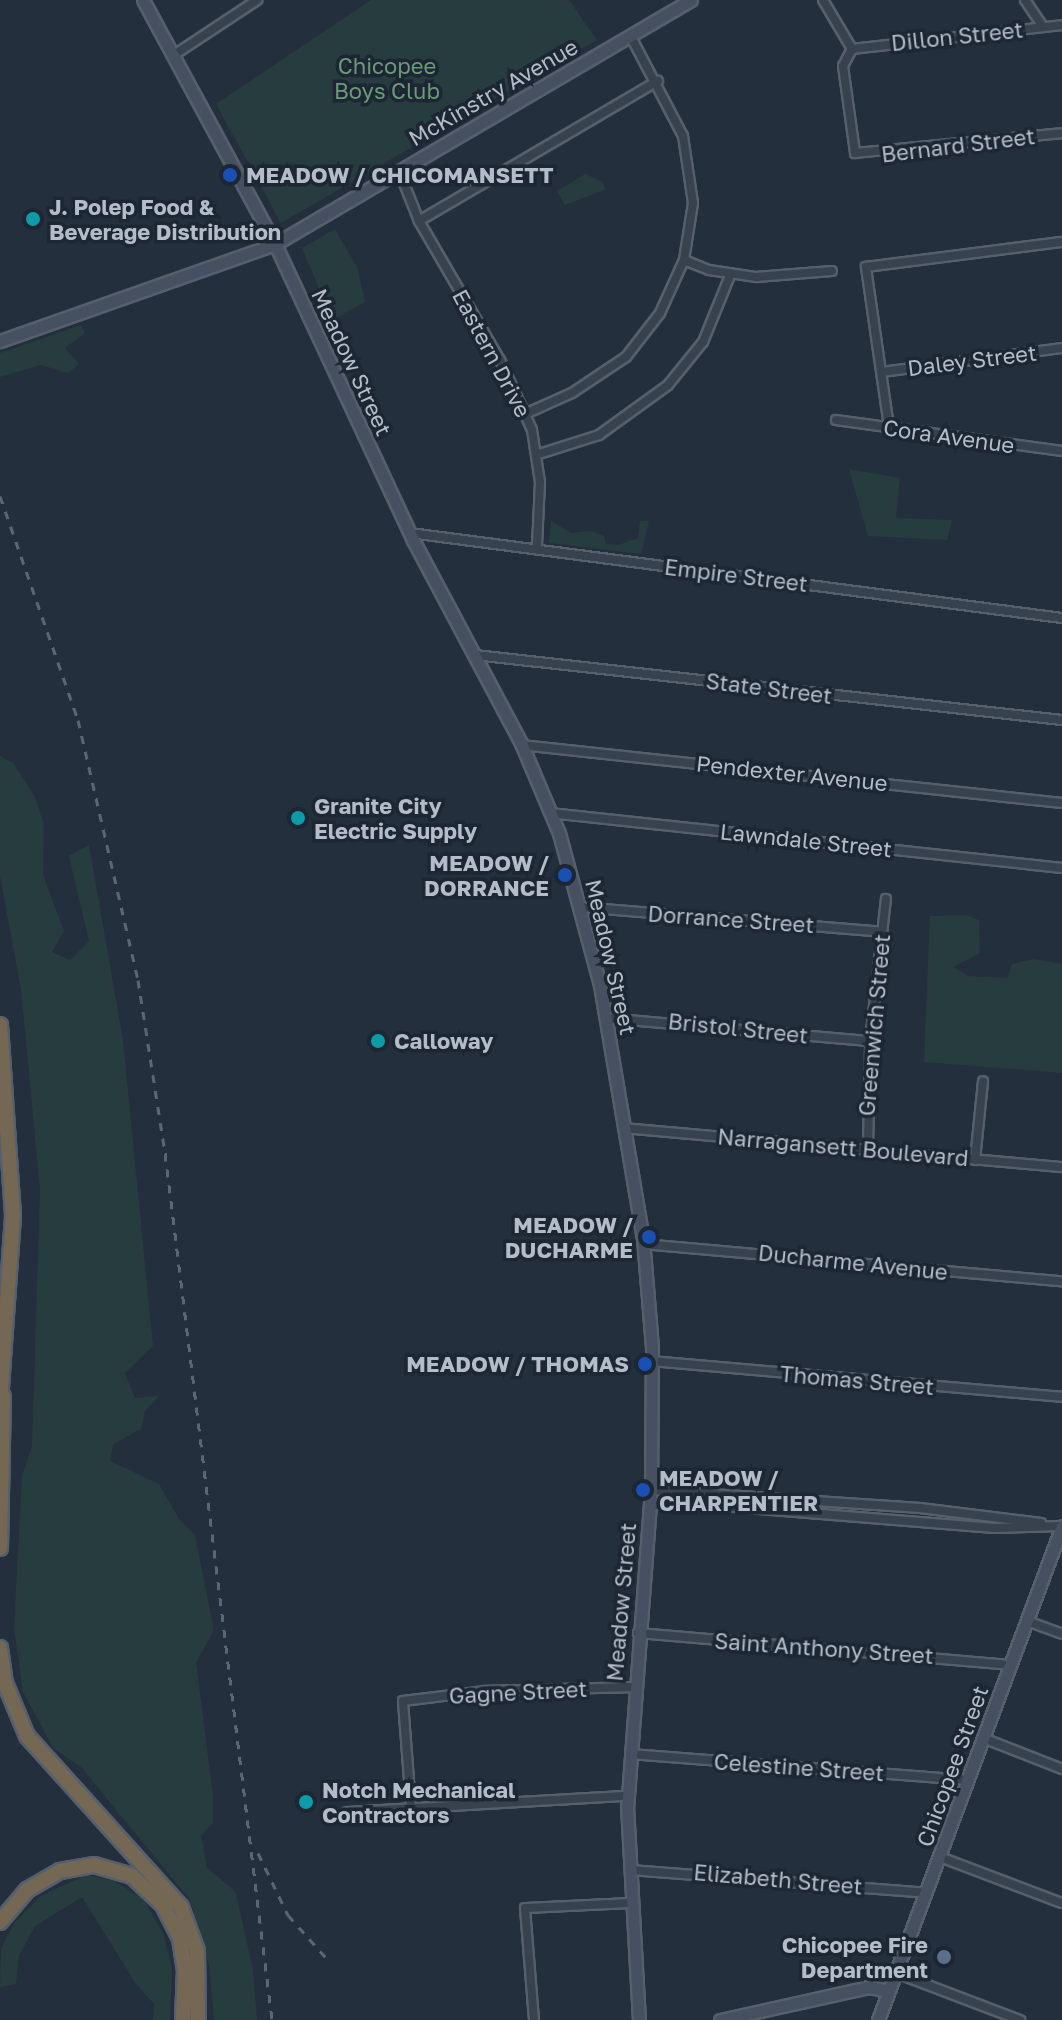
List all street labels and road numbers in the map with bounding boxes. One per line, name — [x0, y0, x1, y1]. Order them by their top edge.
street label: Dillon Street — [890, 16, 1024, 56]
street label: McKinstry Avenue — [404, 33, 582, 151]
street label: Bernard Street — [880, 122, 1036, 168]
street label: Meadow Street — [306, 284, 398, 440]
street label: Eastern Drive — [447, 285, 537, 421]
street label: Daley Street — [906, 339, 1038, 381]
street label: Cora Avenue — [882, 414, 1016, 458]
street label: Empire Street — [663, 553, 809, 597]
street label: State Street — [704, 667, 834, 709]
street label: Pendexter Avenue — [695, 750, 889, 796]
street label: Lawndale Street — [719, 818, 893, 862]
street label: Meadow Street — [580, 877, 642, 1037]
street label: Dorrance Street — [647, 900, 815, 938]
street label: Greenwich Street — [853, 933, 895, 1117]
street label: Bristol Street — [667, 1008, 809, 1048]
street label: Narragansett Boulevard — [716, 1123, 970, 1171]
street label: Ducharme Avenue — [757, 1239, 949, 1285]
street label: Thomas Street — [779, 1360, 935, 1400]
street label: Meadow Street — [601, 1522, 641, 1682]
street label: Saint Anthony Street — [714, 1627, 934, 1669]
street label: Gagne Street — [448, 1675, 588, 1709]
street label: Chicopee Street — [911, 1682, 993, 1850]
street label: Celestine Street — [713, 1748, 885, 1786]
street label: Elizabeth Street — [693, 1858, 863, 1900]

